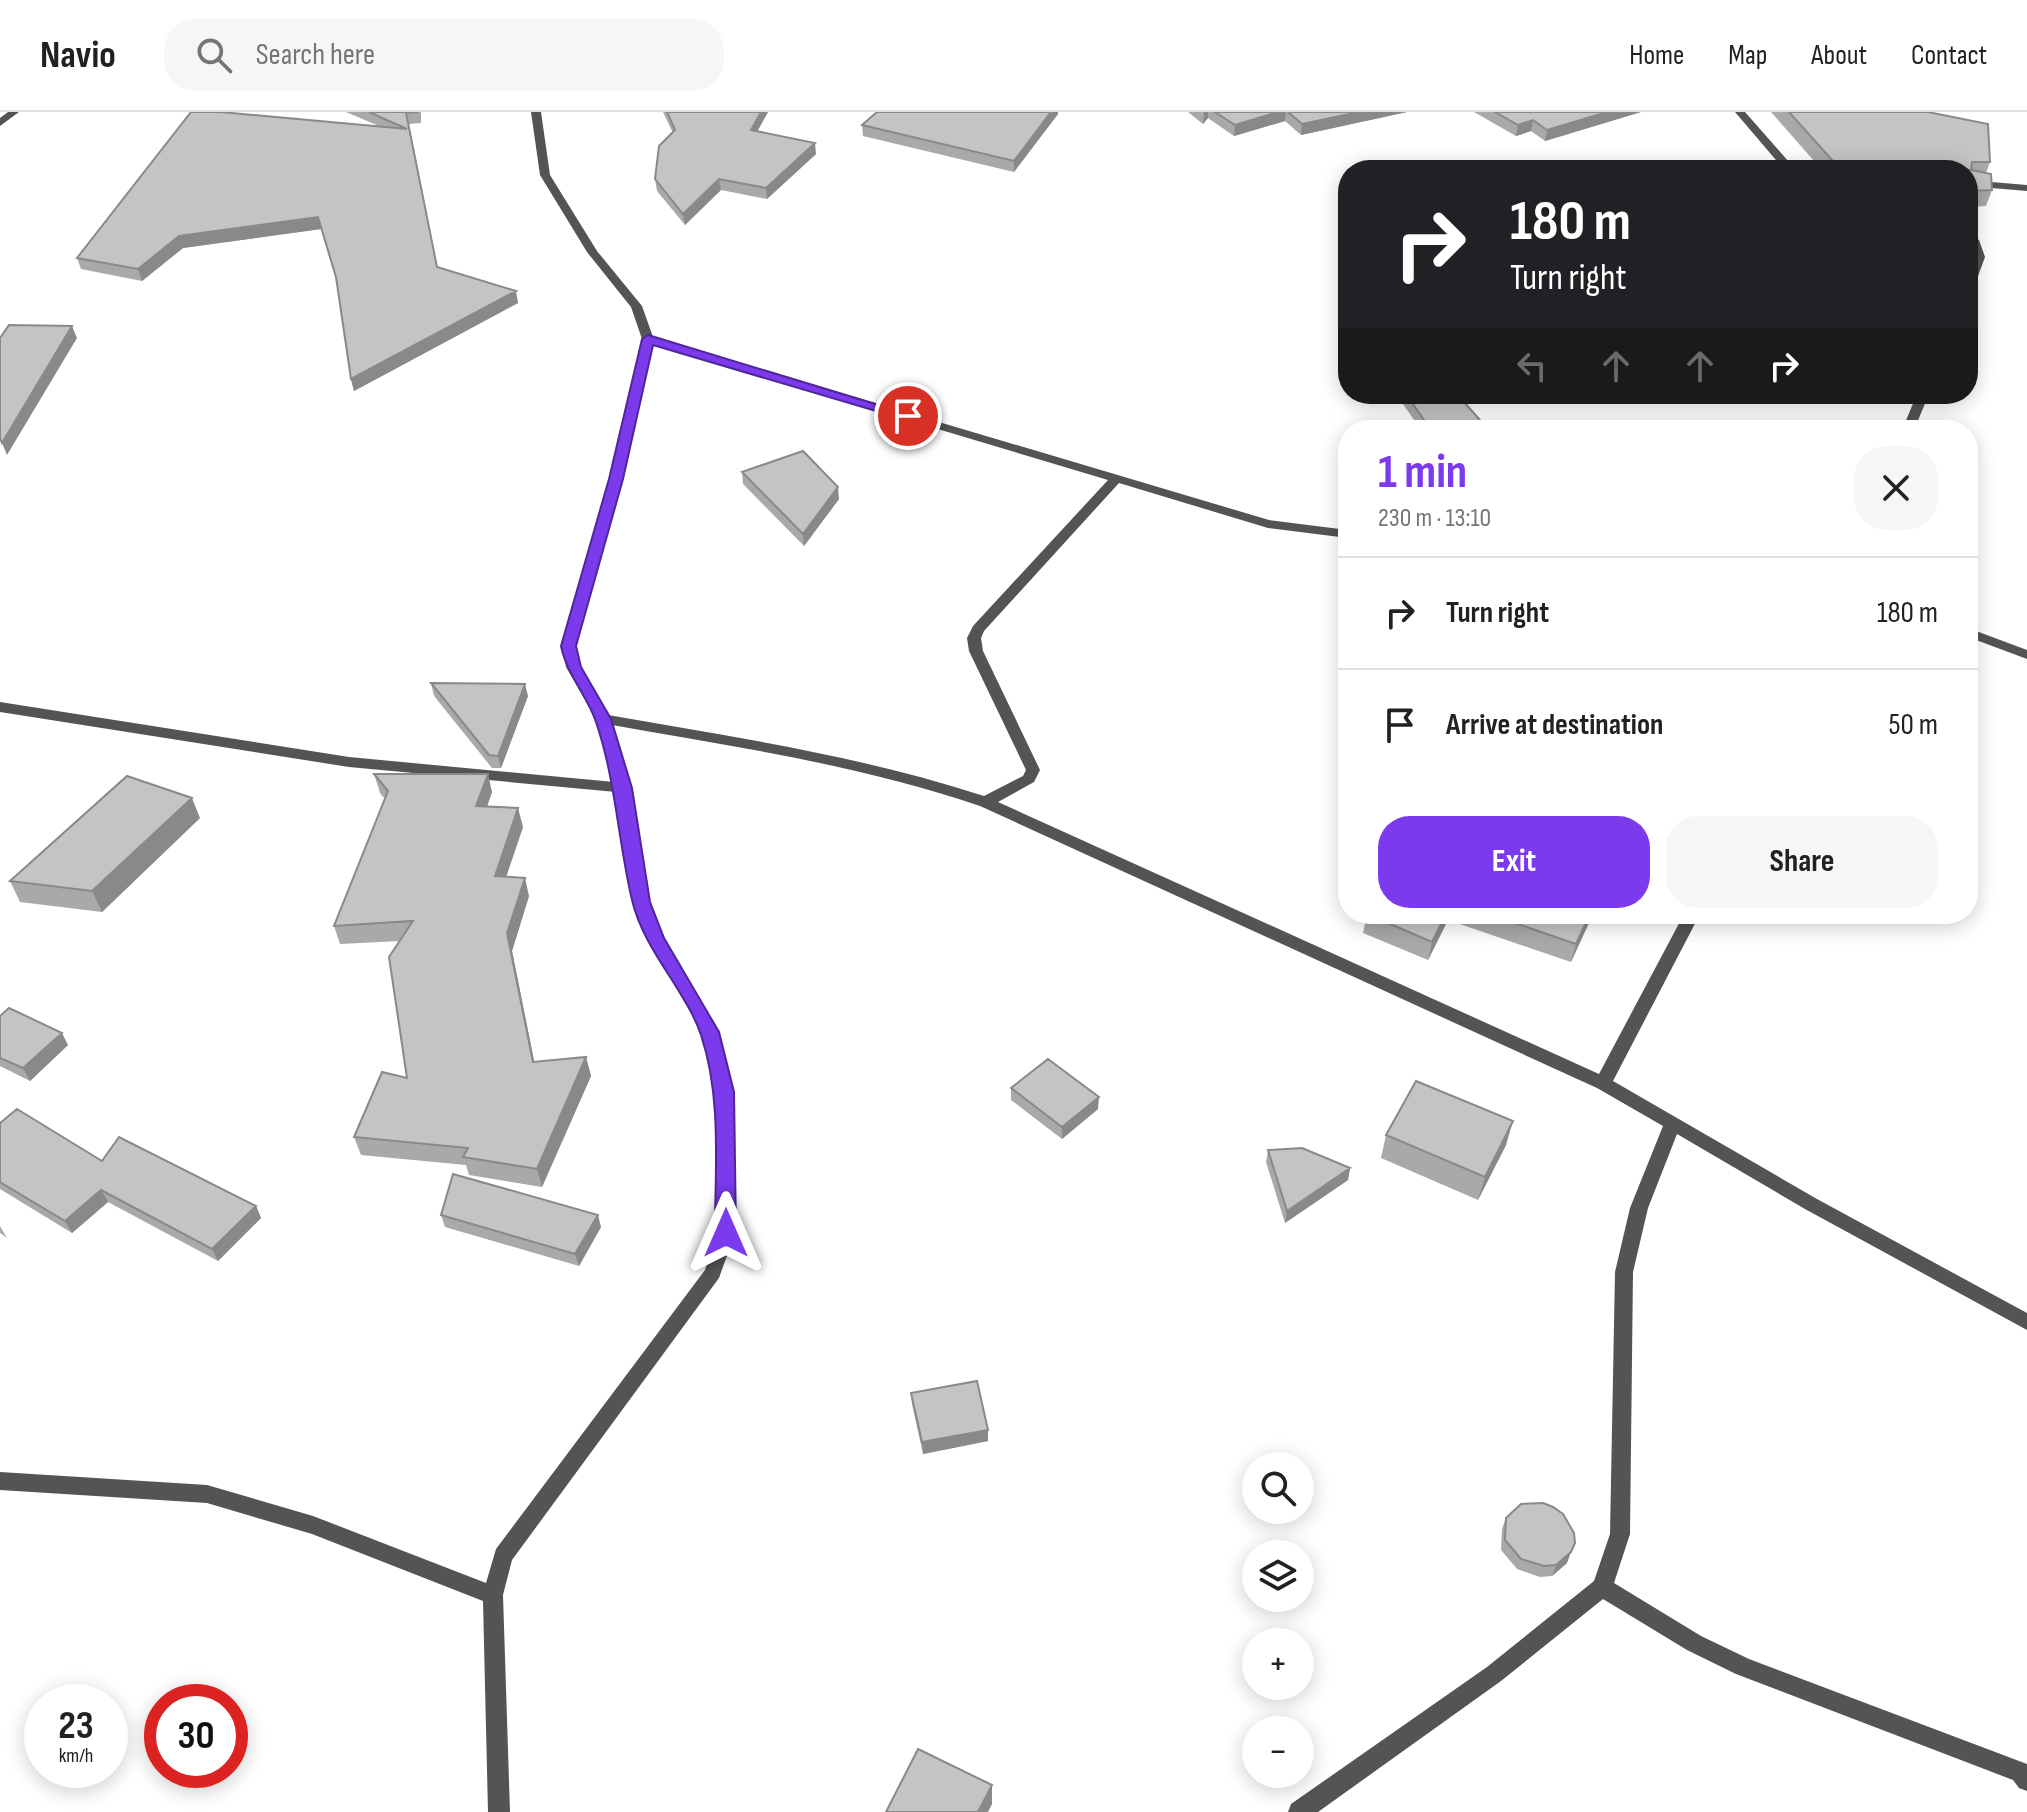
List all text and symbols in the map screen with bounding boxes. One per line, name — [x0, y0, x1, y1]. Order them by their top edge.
search box — [164, 19, 724, 91]
text: Navio — [40, 33, 116, 78]
icon: search — [192, 33, 236, 77]
text: Search here — [256, 37, 375, 73]
text: Home — [1629, 39, 1684, 72]
text: Map — [1728, 39, 1767, 72]
text: About — [1811, 39, 1867, 72]
text: Contact — [1911, 39, 1987, 72]
text: 180 m — [1510, 189, 1631, 256]
icon: right — [1378, 192, 1482, 296]
text: Turn right — [1510, 257, 1627, 300]
icon: left — [1510, 344, 1554, 388]
icon: ahead — [1594, 344, 1638, 388]
icon: ahead — [1678, 344, 1722, 388]
icon: right — [1762, 344, 1806, 388]
pin — [874, 382, 942, 450]
icon: arrive — [886, 394, 930, 438]
text: 1 min — [1378, 444, 1467, 501]
button: close — [1854, 446, 1938, 530]
text: 230 m · 13:10 — [1378, 503, 1491, 534]
icon: right — [1378, 591, 1422, 635]
text: Turn right — [1446, 595, 1549, 631]
text: 180 m — [1877, 595, 1938, 631]
icon: arrive — [1378, 703, 1422, 747]
text: Arrive at destination — [1446, 707, 1663, 743]
text: 50 m — [1889, 707, 1938, 743]
button: Exit — [1378, 816, 1650, 908]
button: Share — [1666, 816, 1938, 908]
position arrow — [684, 1191, 768, 1275]
map controls — [1242, 1452, 1314, 1788]
button: search — [1242, 1452, 1314, 1524]
button: layers — [1242, 1540, 1314, 1612]
button: + — [1242, 1628, 1314, 1700]
speed limit sign: 30 — [144, 1684, 248, 1788]
text: 23 — [58, 1702, 94, 1750]
button: − — [1242, 1716, 1314, 1788]
text: km/h — [59, 1744, 93, 1768]

